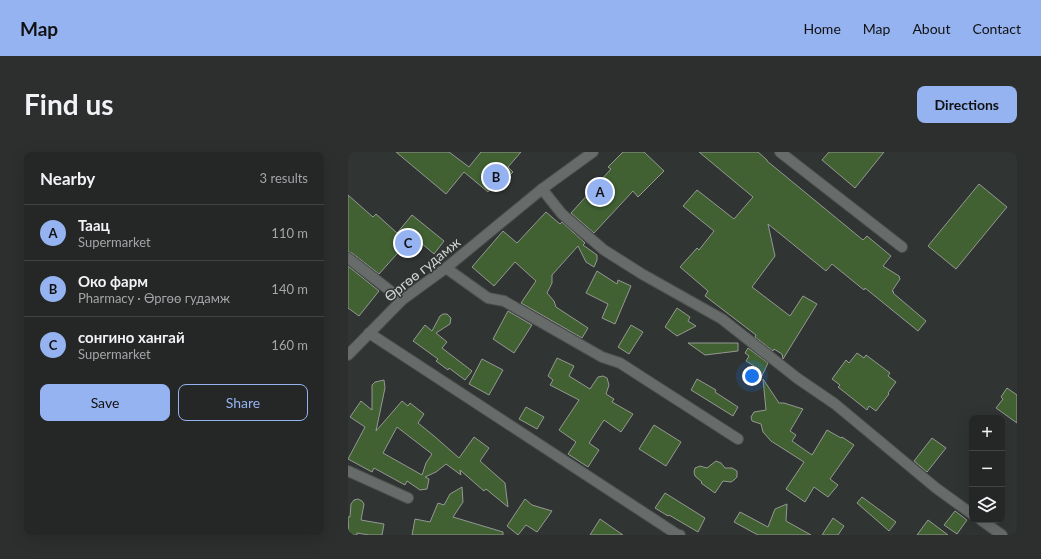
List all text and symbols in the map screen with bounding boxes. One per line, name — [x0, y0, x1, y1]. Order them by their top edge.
text: Map — [20, 17, 58, 40]
text: Home — [803, 20, 841, 37]
text: Map — [863, 20, 890, 37]
text: About — [912, 20, 950, 37]
text: Contact — [972, 20, 1021, 37]
button: Directions — [917, 86, 1017, 123]
text: Find us — [24, 87, 114, 121]
pin: B — [483, 162, 509, 192]
text: Nearby — [40, 168, 95, 189]
text: 3 results — [260, 170, 308, 186]
pin: A — [587, 177, 613, 207]
text: Таац — [78, 216, 110, 234]
text: A — [48, 225, 58, 241]
text: 110 m — [271, 225, 308, 241]
pin: C — [395, 228, 421, 258]
street label: Өргөө гудамж — [381, 233, 463, 305]
text: Supermarket — [78, 234, 151, 250]
text: Око фарм — [78, 272, 148, 290]
text: B — [49, 281, 57, 297]
text: 140 m — [271, 281, 308, 297]
text: Pharmacy · Өргөө гудамж — [78, 290, 230, 306]
text: сонгино хангай — [78, 328, 185, 346]
text: C — [49, 337, 57, 353]
text: 160 m — [271, 337, 308, 353]
text: Supermarket — [78, 346, 151, 362]
your location — [742, 366, 762, 386]
button: Save — [40, 384, 170, 421]
button: Share — [178, 384, 308, 421]
map controls — [969, 415, 1005, 523]
button: + — [969, 415, 1005, 451]
button: − — [969, 451, 1005, 487]
button: layers — [969, 487, 1005, 523]

